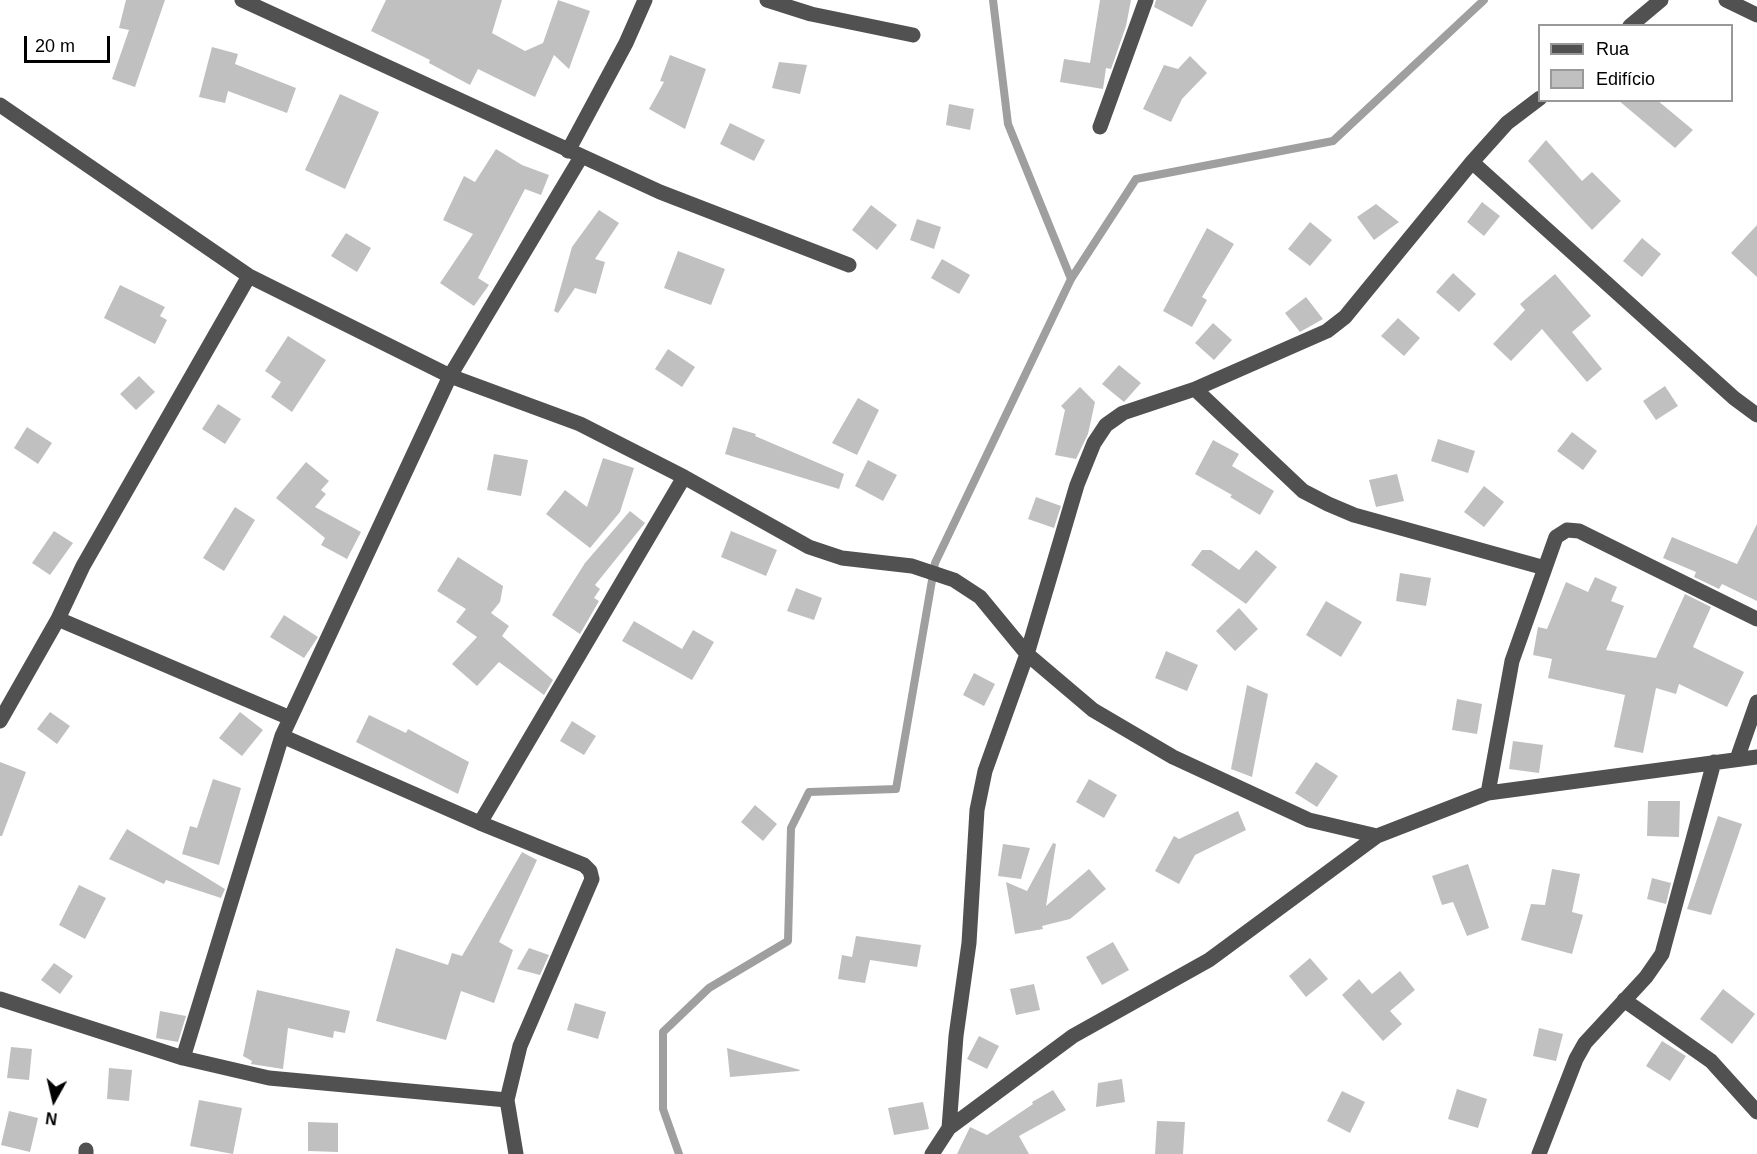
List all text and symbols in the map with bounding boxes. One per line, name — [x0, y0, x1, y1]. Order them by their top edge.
scale bar — [27, 24, 112, 62]
legend — [1538, 24, 1733, 102]
text: 20 m — [35, 36, 75, 56]
text: Rua — [1596, 39, 1629, 59]
text: Edifício — [1596, 69, 1655, 89]
north arrow — [24, 1070, 84, 1130]
text: N — [45, 1109, 58, 1128]

